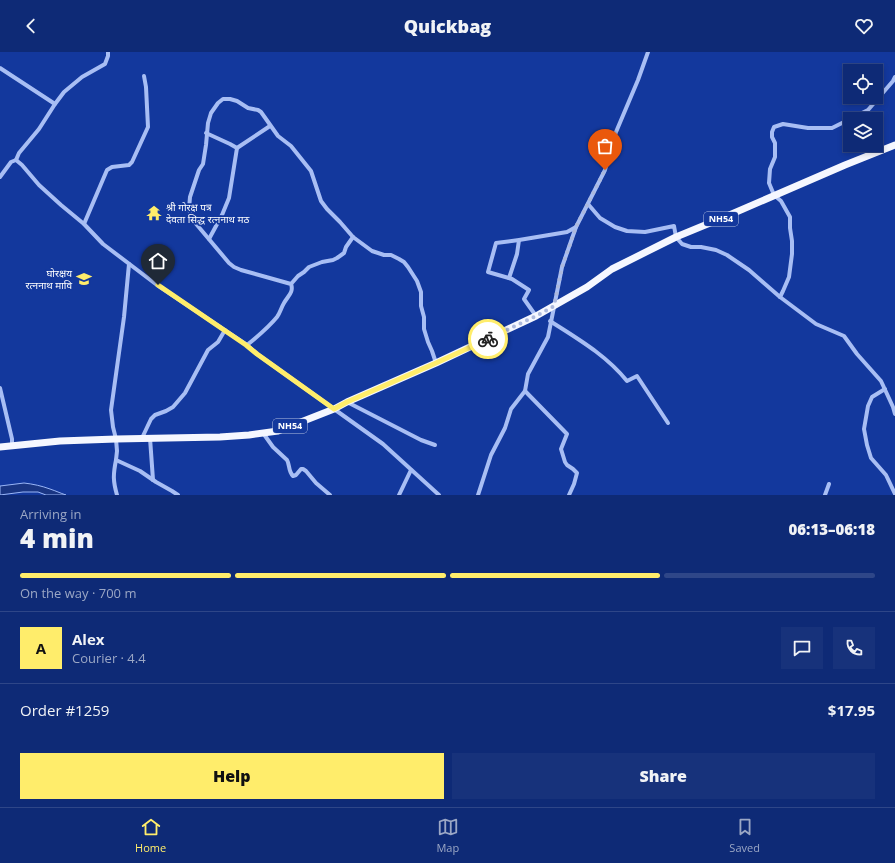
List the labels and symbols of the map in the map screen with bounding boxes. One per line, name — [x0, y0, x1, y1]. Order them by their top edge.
pin — [588, 129, 622, 170]
place label: श्री गोरक्ष पत्र देवता सिद्ध रत्ननाथ मठ — [166, 200, 250, 226]
temple icon: श्री गोरक्ष पत्र देवता सिद्ध रत्ननाथ मठ — [145, 204, 163, 222]
road number: NH54 — [704, 212, 738, 226]
pin — [141, 244, 175, 285]
place label: घोरक्षय रत्ननाथ मावि — [25, 266, 72, 292]
school or university icon: घोरक्षय रत्ननाथ मावि — [75, 270, 93, 288]
courier — [468, 319, 508, 359]
road number: NH54 — [273, 419, 307, 433]

